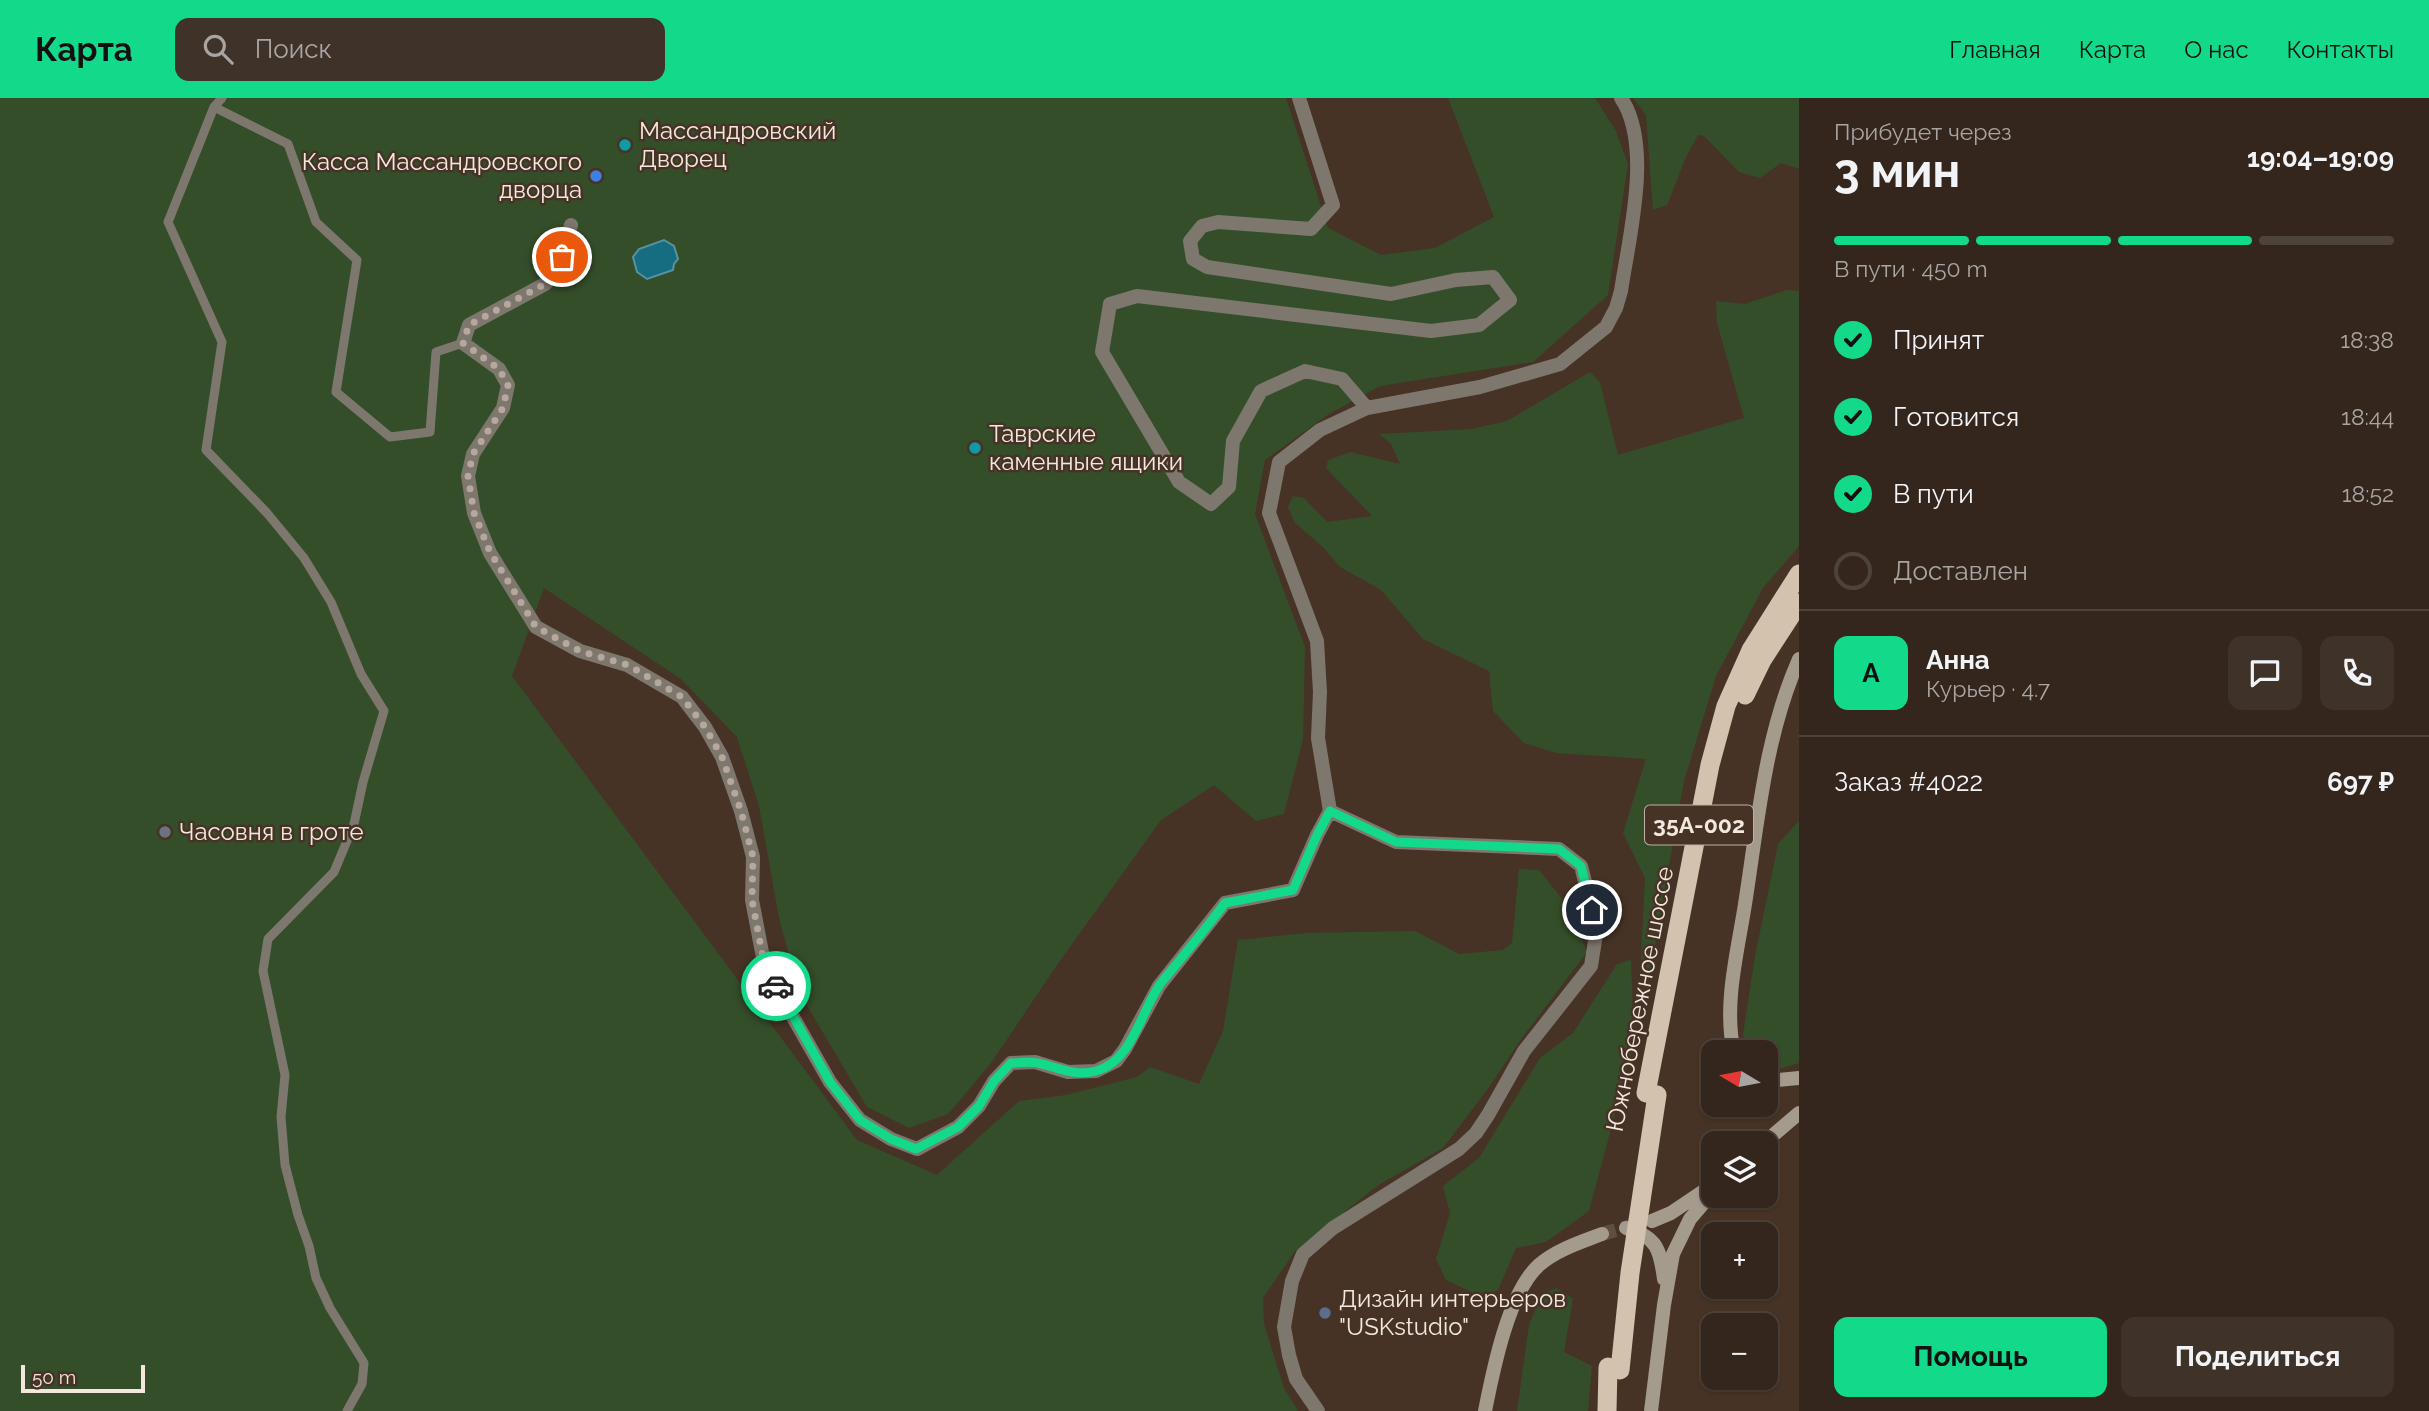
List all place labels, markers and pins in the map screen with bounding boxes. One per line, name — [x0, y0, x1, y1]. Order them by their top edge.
place label: Массандровский Дворец — [639, 116, 836, 173]
marker: Массандровский Дворец — [617, 137, 633, 153]
place label: Касса Массандровского дворца — [302, 147, 582, 204]
marker: Касса Массандровского дворца — [588, 168, 604, 184]
pin — [532, 227, 592, 287]
place label: Таврские каменные ящики — [989, 419, 1183, 476]
marker: Таврские каменные ящики — [967, 440, 983, 456]
place label: Часовня в гроте — [179, 817, 364, 846]
marker: Часовня в гроте — [157, 824, 173, 840]
pin — [1562, 880, 1622, 940]
place label: Дизайн интерьеров "USKstudio" — [1339, 1284, 1566, 1341]
marker: Дизайн интерьеров "USKstudio" — [1317, 1305, 1333, 1321]

